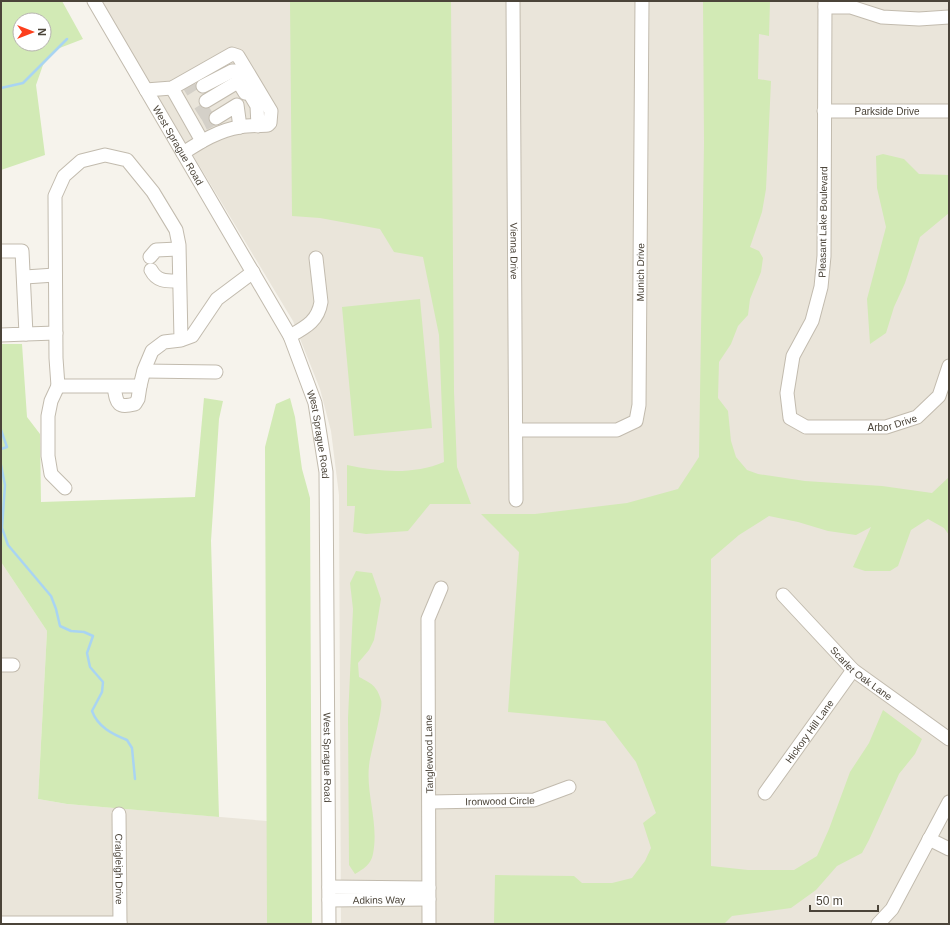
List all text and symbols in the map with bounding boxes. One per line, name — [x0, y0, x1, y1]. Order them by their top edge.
north arrow — [12, 12, 52, 52]
text: N — [36, 28, 48, 36]
street label: West Sprague Road — [151, 104, 206, 187]
street label: Parkside Drive — [854, 106, 920, 117]
street label: Pleasant Lake Boulevard — [817, 166, 829, 278]
street label: Vienna Drive — [509, 222, 520, 280]
street label: Munich Drive — [634, 243, 646, 302]
street label: West Sprague Road — [305, 388, 332, 478]
street label: Arbor Drive — [868, 412, 919, 433]
street label: Scarlet Oak Lane — [828, 644, 895, 702]
street label: Hickory Hill Lane — [783, 697, 836, 765]
street label: West Sprague Road — [322, 712, 334, 802]
street label: Tanglewood Lane — [423, 714, 435, 793]
street label: Ironwood Circle — [465, 794, 535, 807]
street label: Craigleigh Drive — [114, 833, 125, 905]
scale bar — [810, 887, 878, 913]
street label: Adkins Way — [353, 894, 405, 905]
text: 50 m — [816, 894, 843, 908]

